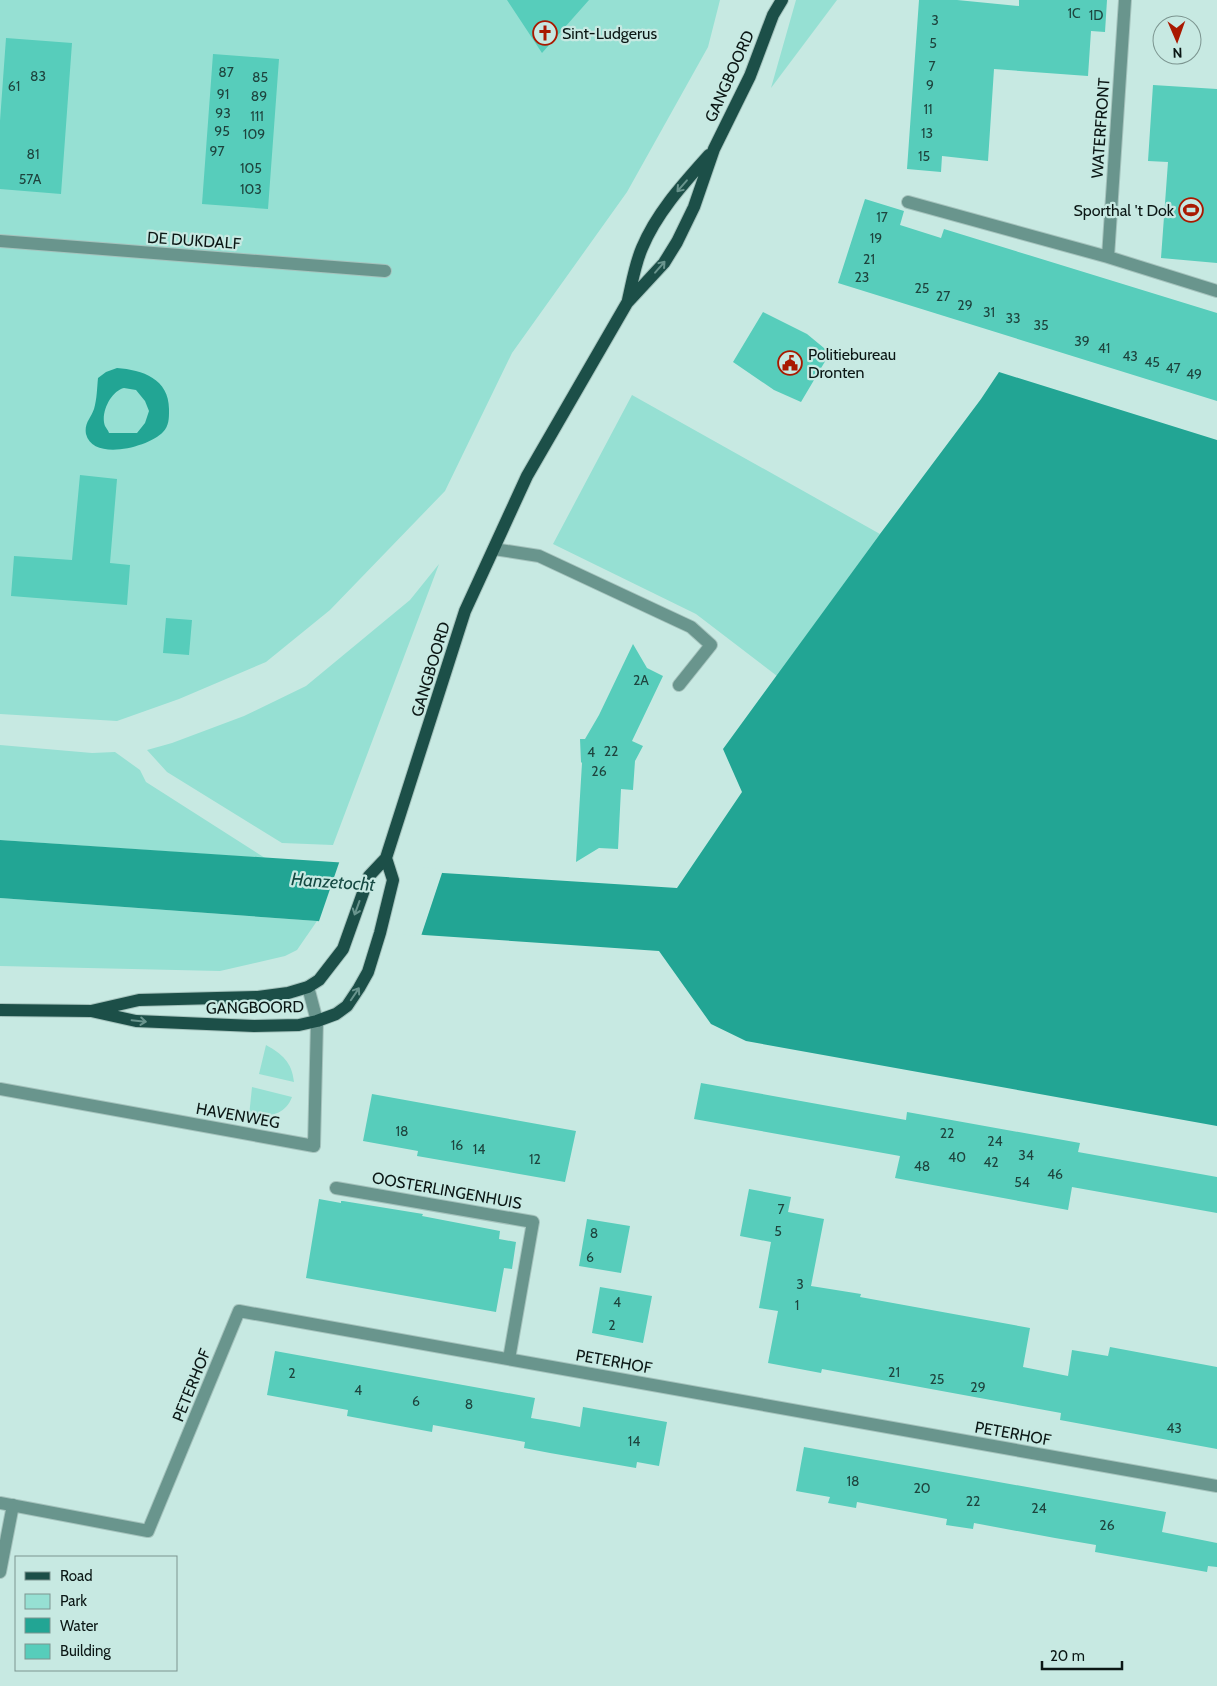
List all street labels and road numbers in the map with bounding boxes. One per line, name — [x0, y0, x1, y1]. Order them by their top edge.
street label: GANGBOORD — [701, 28, 758, 125]
street label: WATERFRONT — [1088, 77, 1114, 179]
street label: DE DUKDALF — [146, 228, 242, 253]
street label: GANGBOORD — [407, 619, 454, 719]
street label: GANGBOORD — [206, 997, 304, 1018]
street label: HAVENWEG — [194, 1099, 281, 1132]
street label: OOSTERLINGENHUIS — [371, 1168, 523, 1213]
street label: PETERHOF — [168, 1345, 215, 1424]
street label: PETERHOF — [574, 1345, 654, 1378]
street label: PETERHOF — [973, 1417, 1053, 1450]

